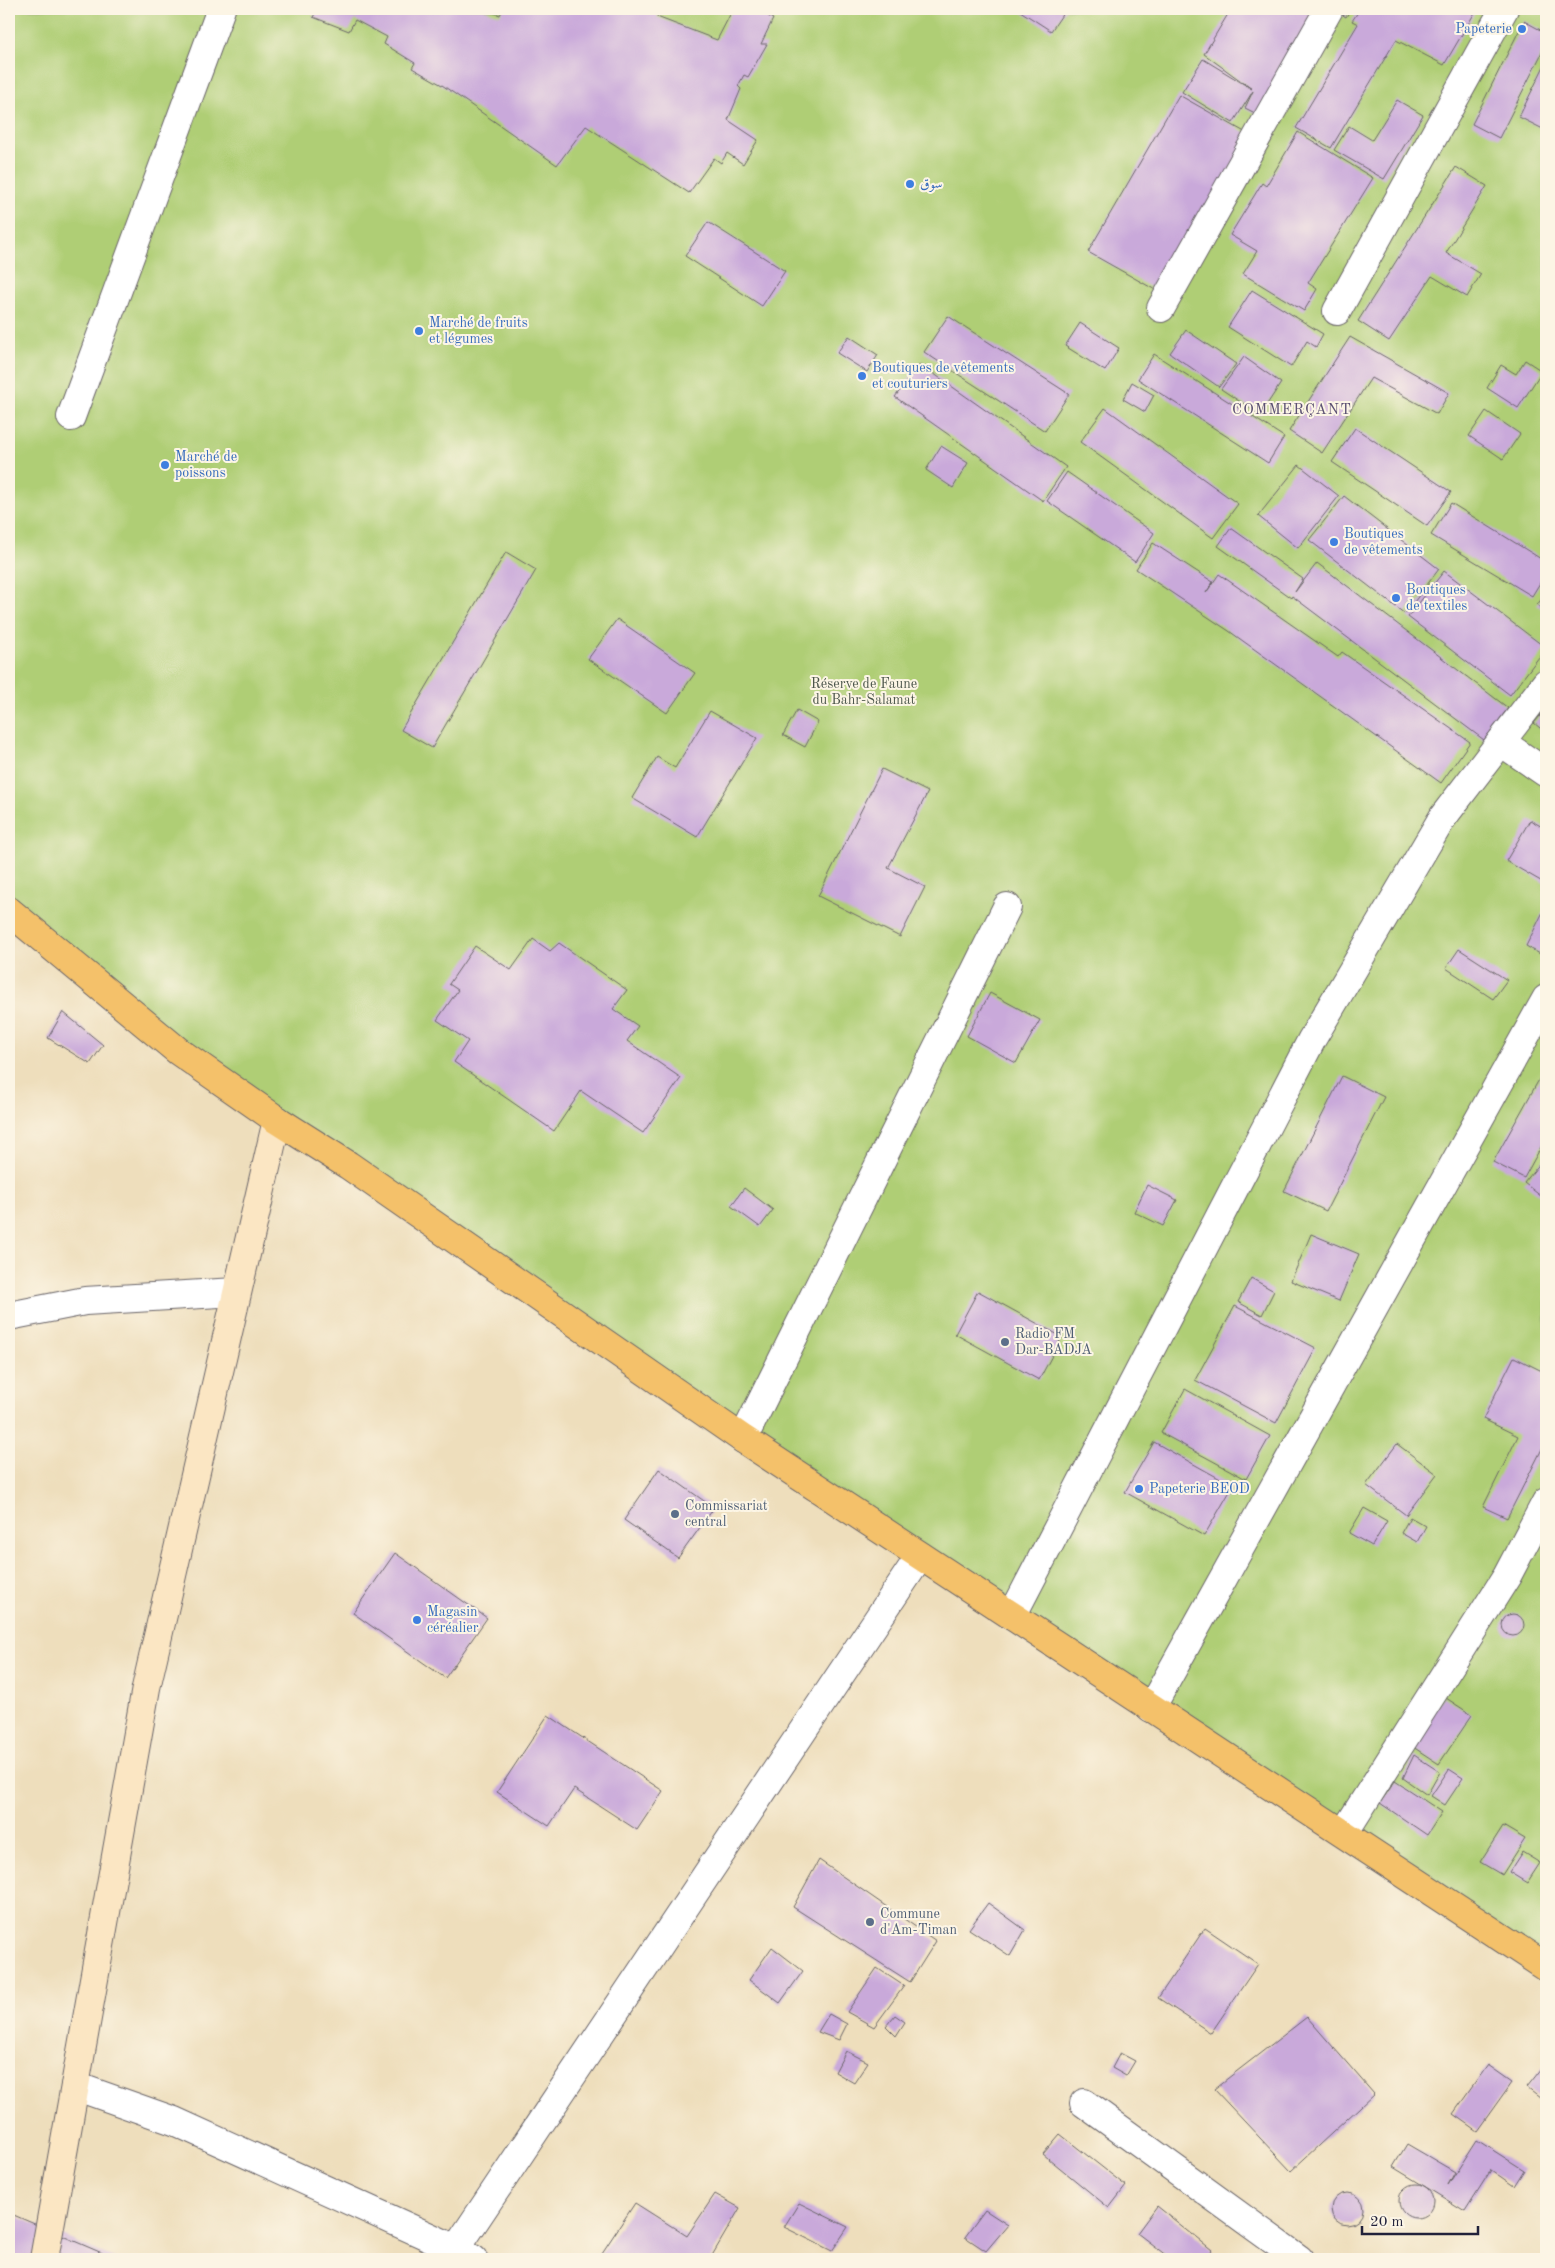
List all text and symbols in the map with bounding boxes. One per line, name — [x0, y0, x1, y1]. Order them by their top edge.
place label: Papeterie — [1455, 22, 1512, 36]
marker: Papeterie — [1516, 23, 1528, 35]
place label: سوق — [920, 177, 942, 192]
marker: سوق — [904, 178, 916, 190]
place label: Marché de fruits et légumes — [429, 316, 528, 346]
marker: Marché de fruits et légumes — [413, 325, 425, 337]
place label: Boutiques de vêtements et couturiers — [872, 361, 1014, 391]
marker: Boutiques de vêtements et couturiers — [856, 370, 868, 382]
district label: COMMERÇANT — [1232, 403, 1352, 418]
place label: Marché de poissons — [175, 450, 237, 480]
marker: Marché de poissons — [159, 459, 171, 471]
place label: Boutiques de vêtements — [1344, 527, 1423, 557]
marker: Boutiques de vêtements — [1328, 536, 1340, 548]
place label: Boutiques de textiles — [1406, 583, 1467, 613]
marker: Boutiques de textiles — [1390, 592, 1402, 604]
park label: Réserve de Faune du Bahr-Salamat — [811, 677, 917, 707]
place label: Radio FM Dar-BADJA — [1015, 1327, 1092, 1357]
marker: Radio FM Dar-BADJA — [999, 1336, 1011, 1348]
place label: Papeterie BEOD — [1149, 1482, 1250, 1496]
marker: Papeterie BEOD — [1133, 1483, 1145, 1495]
place label: Commissariat central — [685, 1499, 768, 1529]
marker: Commissariat central — [669, 1508, 681, 1520]
place label: Magasin céréalier — [427, 1605, 479, 1635]
marker: Magasin céréalier — [411, 1614, 423, 1626]
place label: Commune d'Am-Timan — [880, 1907, 957, 1937]
marker: Commune d'Am-Timan — [864, 1916, 876, 1928]
scale bar — [1362, 2203, 1479, 2235]
text: 20 m — [1370, 2215, 1404, 2230]

